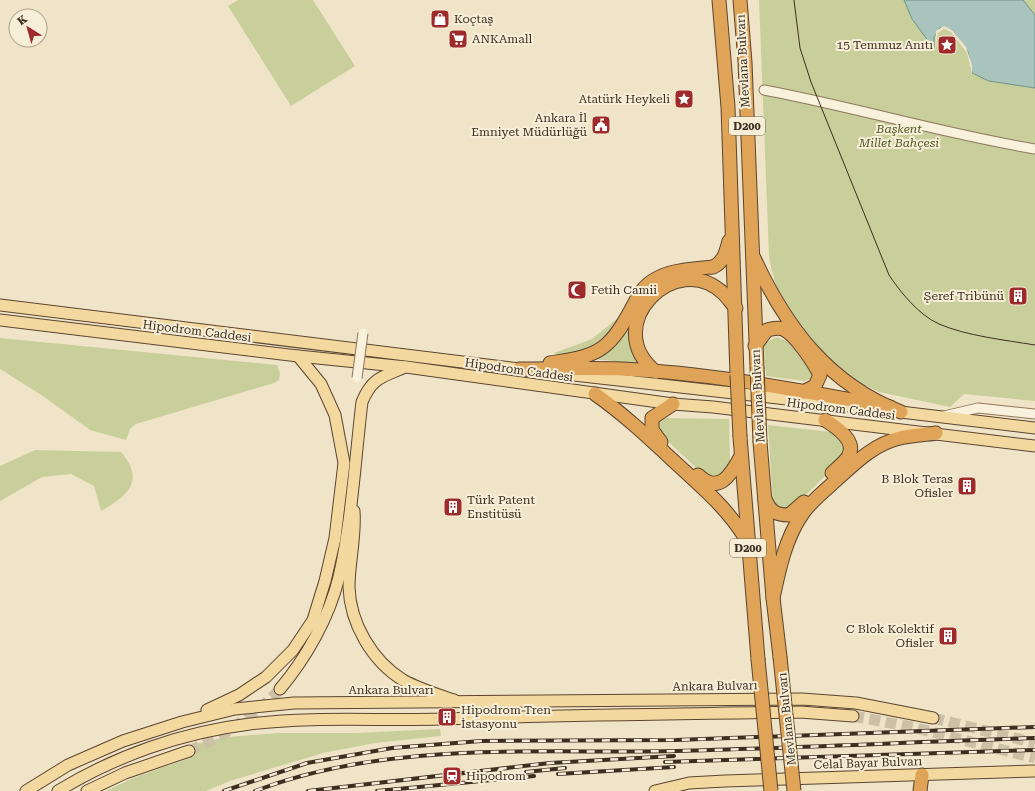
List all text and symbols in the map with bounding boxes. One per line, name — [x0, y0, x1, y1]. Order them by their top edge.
north arrow — [8, 8, 48, 48]
shop icon: Koçtaş — [429, 8, 451, 30]
text: K — [15, 12, 30, 28]
place label: Koçtaş — [454, 12, 493, 26]
street label: Mevlana Bulvarı — [734, 14, 752, 108]
supermarket icon: ANKAmall — [447, 28, 469, 50]
place label: ANKAmall — [472, 32, 533, 46]
place icon: 15 Temmuz Anıtı — [936, 34, 958, 56]
place label: 15 Temmuz Anıtı — [836, 38, 933, 52]
place icon: Atatürk Heykeli — [673, 88, 695, 110]
place label: Atatürk Heykeli — [579, 92, 670, 106]
place label: Ankara İl Emniyet Müdürlüğü — [471, 111, 588, 139]
public building icon: Ankara İl Emniyet Müdürlüğü — [590, 114, 612, 136]
road number: D200 — [729, 117, 765, 135]
park label: Başkent Millet Bahçesi — [858, 122, 939, 150]
mosque icon: Fetih Camii — [566, 279, 588, 301]
place label: Fetih Camii — [591, 283, 657, 297]
building icon: Şeref Tribünü — [1007, 285, 1029, 307]
place label: Şeref Tribünü — [924, 289, 1005, 303]
street label: Hipodrom Caddesi — [142, 317, 252, 345]
street label: Mevlana Bulvarı — [749, 349, 767, 443]
street label: Hipodrom Caddesi — [464, 355, 574, 385]
street label: Hipodrom Caddesi — [786, 395, 896, 423]
place label: B Blok Teras Ofisler — [881, 472, 953, 500]
building icon: B Blok Teras Ofisler — [956, 475, 978, 497]
place label: Türk Patent Enstitüsü — [467, 493, 535, 521]
building icon: Türk Patent Enstitüsü — [442, 496, 464, 518]
road number: D200 — [730, 539, 766, 557]
place label: C Blok Kolektif Ofisler — [846, 622, 934, 650]
building icon: C Blok Kolektif Ofisler — [937, 625, 959, 647]
street label: Mevlana Bulvarı — [775, 672, 799, 766]
street label: Ankara Bulvarı — [672, 678, 758, 694]
street label: Ankara Bulvarı — [348, 683, 434, 697]
place label: Hipodrom Tren İstasyonu — [461, 703, 551, 731]
building icon: Hipodrom Tren İstasyonu — [436, 706, 458, 728]
street label: Celal Bayar Bulvarı — [813, 754, 923, 772]
station icon: Hipodrom — [441, 765, 463, 787]
place label: Hipodrom — [466, 769, 526, 783]

